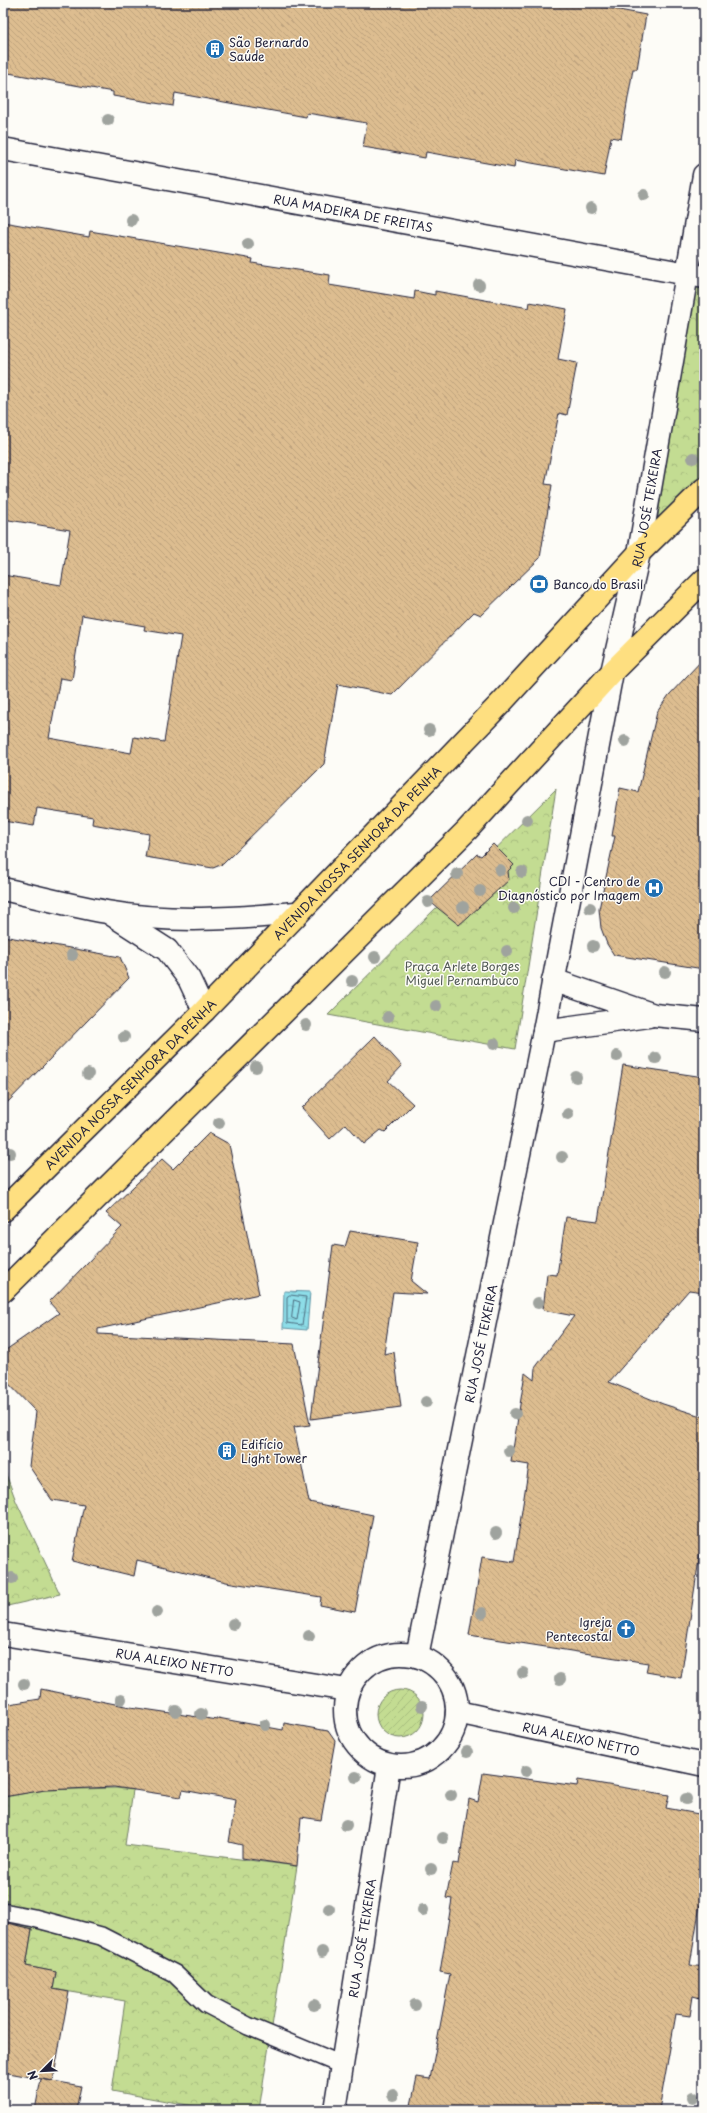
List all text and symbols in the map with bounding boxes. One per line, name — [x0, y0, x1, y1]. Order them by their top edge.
place label: São Bernardo Saúde — [229, 33, 309, 65]
building icon: São Bernardo Saúde — [204, 38, 226, 60]
street label: RUA MADEIRA DE FREITAS — [272, 190, 434, 236]
street label: RUA JOSÉ TEIXEIRA — [627, 447, 666, 569]
bank icon: Banco do Brasil — [528, 573, 550, 595]
place label: Banco do Brasil — [553, 575, 643, 593]
street label: AVENIDA NOSSA SENHORA DA PENHA — [269, 762, 445, 943]
place label: CDI - Centro de Diagnóstico por Imagem — [498, 872, 640, 904]
hospital icon: CDI - Centro de Diagnóstico por Imagem — [643, 877, 665, 899]
park label: Praça Arlete Borges Miguel Pernambuco — [405, 957, 520, 989]
street label: AVENIDA NOSSA SENHORA DA PENHA — [40, 995, 220, 1173]
street label: RUA JOSÉ TEIXEIRA — [460, 1283, 501, 1404]
place label: Edifício Light Tower — [241, 1435, 307, 1467]
building icon: Edifício Light Tower — [216, 1440, 238, 1462]
place label: Igreja Pentecostal — [546, 1613, 613, 1645]
church icon: Igreja Pentecostal — [615, 1618, 637, 1640]
street label: RUA ALEIXO NETTO — [114, 1644, 235, 1680]
street label: RUA ALEIXO NETTO — [521, 1717, 641, 1760]
street label: RUA JOSÉ TEIXEIRA — [344, 1877, 380, 1999]
north arrow — [22, 2051, 62, 2091]
text: N — [23, 2068, 42, 2083]

